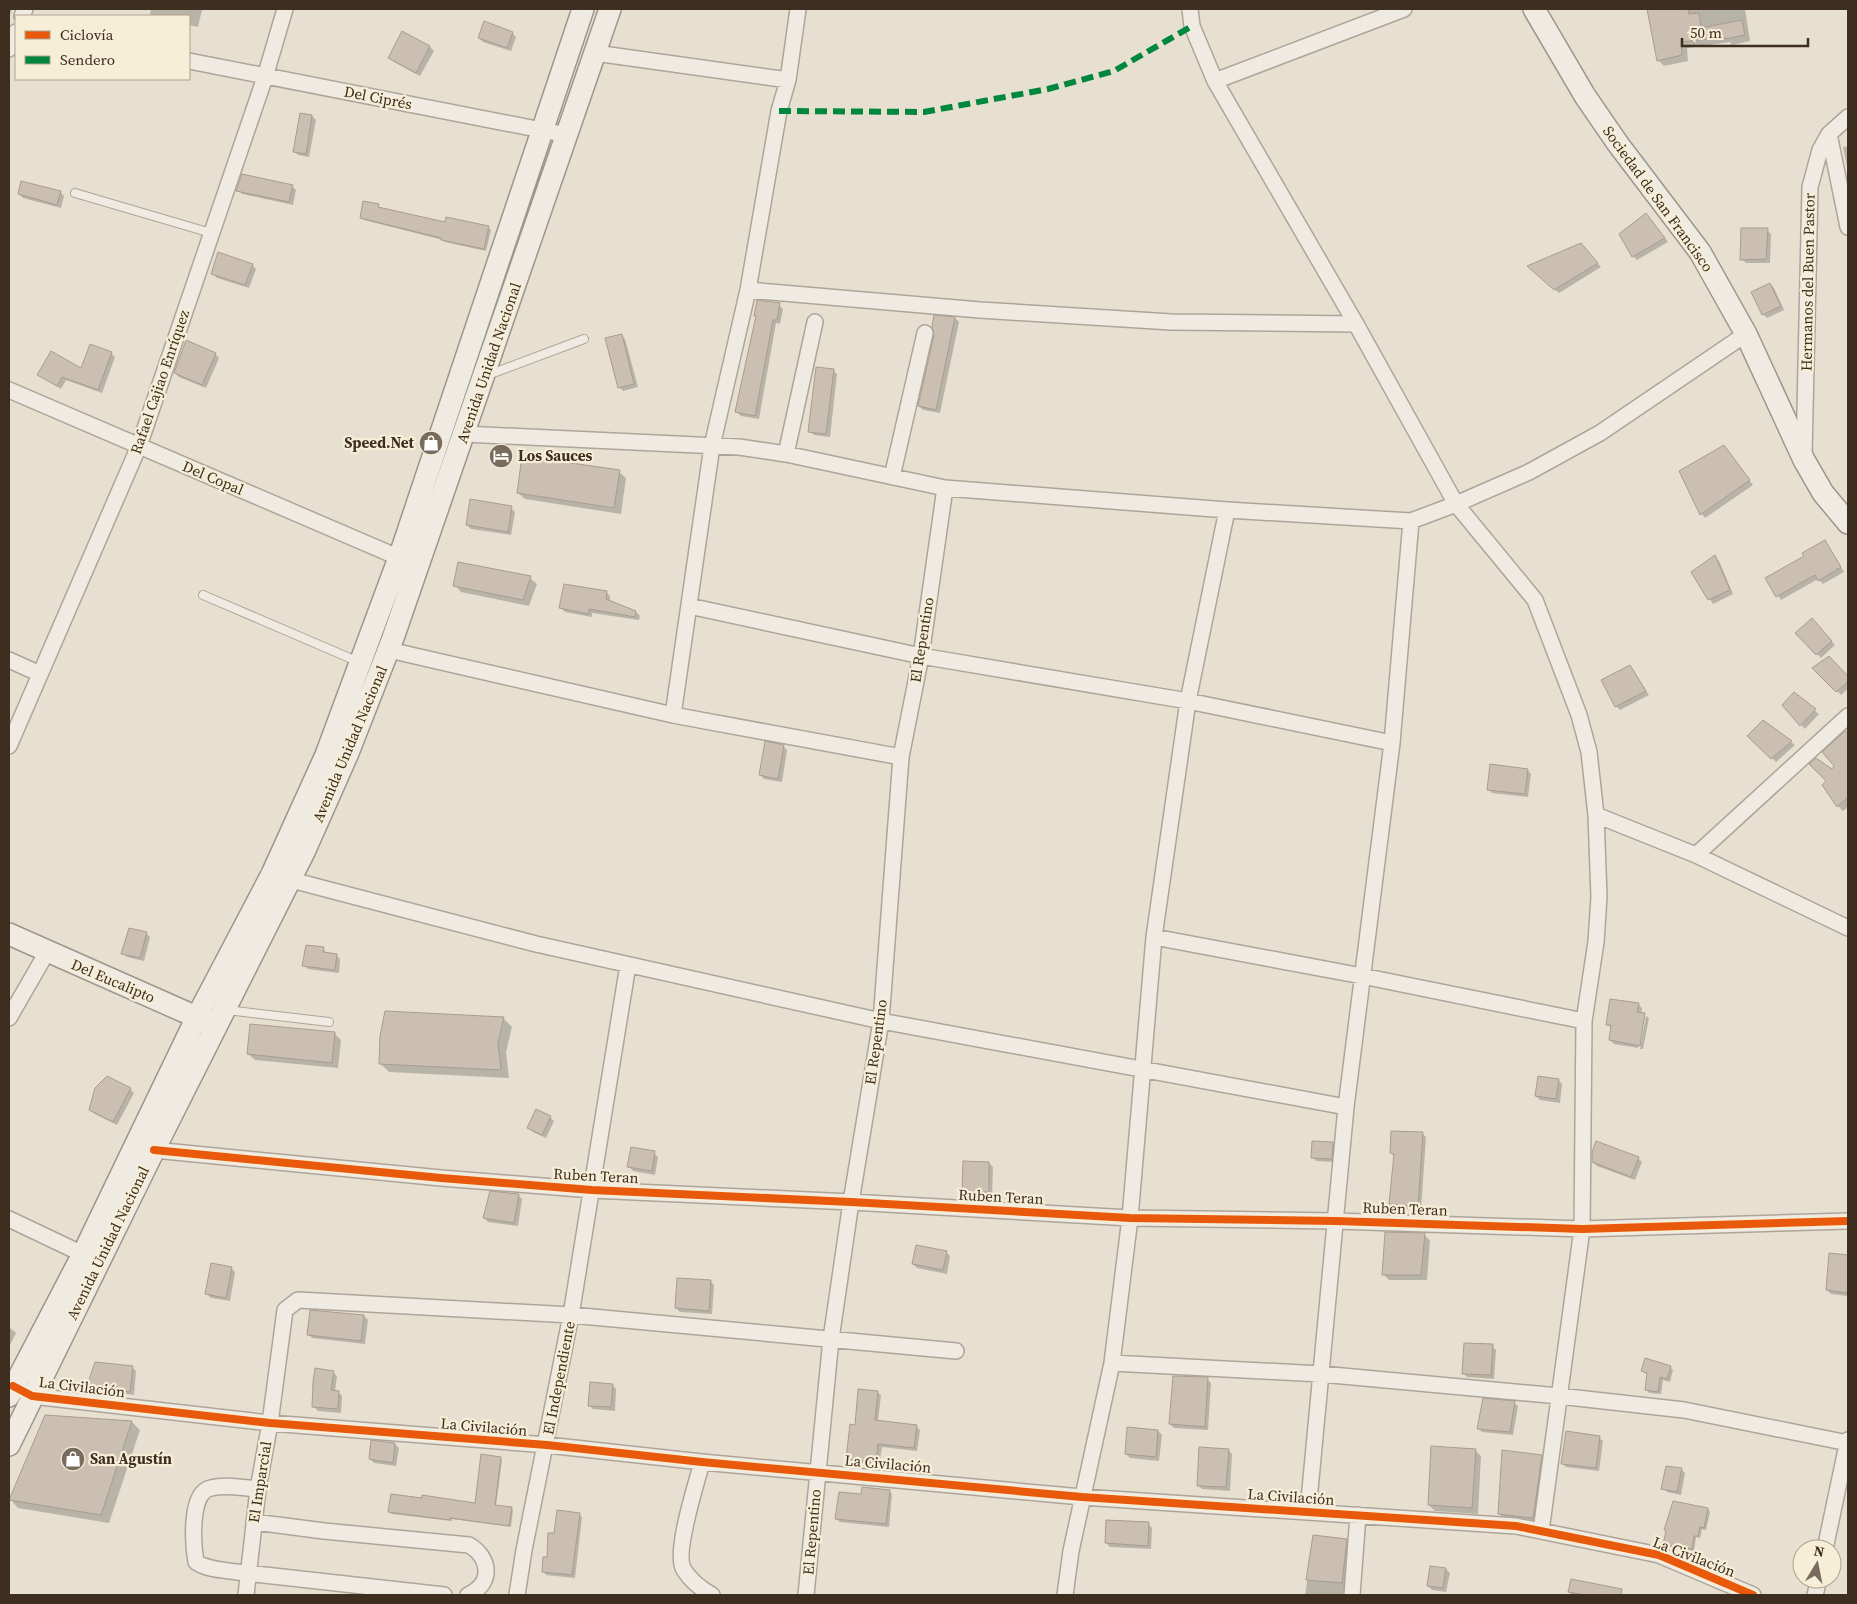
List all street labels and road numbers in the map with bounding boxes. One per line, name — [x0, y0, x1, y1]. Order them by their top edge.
street label: Del Ciprés — [342, 81, 414, 114]
street label: Sociedad de San Francisco — [1598, 121, 1719, 276]
street label: Hermanos del Buen Pastor — [1795, 192, 1820, 371]
street label: Avenida Unidad Nacional — [451, 279, 526, 446]
street label: Rafael Cajiao Enríquez — [125, 307, 194, 457]
street label: Del Copal — [179, 455, 247, 500]
street label: El Repentino — [904, 596, 939, 684]
street label: Avenida Unidad Nacional — [307, 662, 392, 826]
street label: Del Eucalipto — [68, 953, 158, 1008]
street label: El Repentino — [859, 998, 892, 1086]
street label: Avenida Unidad Nacional — [61, 1162, 154, 1323]
street label: Ruben Teran — [553, 1163, 639, 1188]
street label: Ruben Teran — [958, 1184, 1044, 1209]
street label: Ruben Teran — [1362, 1197, 1448, 1220]
street label: El Independiente — [537, 1319, 580, 1437]
street label: La Civilación — [38, 1371, 126, 1402]
street label: La Civilación — [440, 1412, 528, 1441]
street label: El Imparcial — [243, 1439, 276, 1524]
street label: La Civilación — [844, 1449, 932, 1478]
street label: La Civilación — [1247, 1483, 1335, 1510]
street label: El Repentino — [797, 1488, 826, 1576]
street label: La Civilación — [1650, 1531, 1739, 1582]

